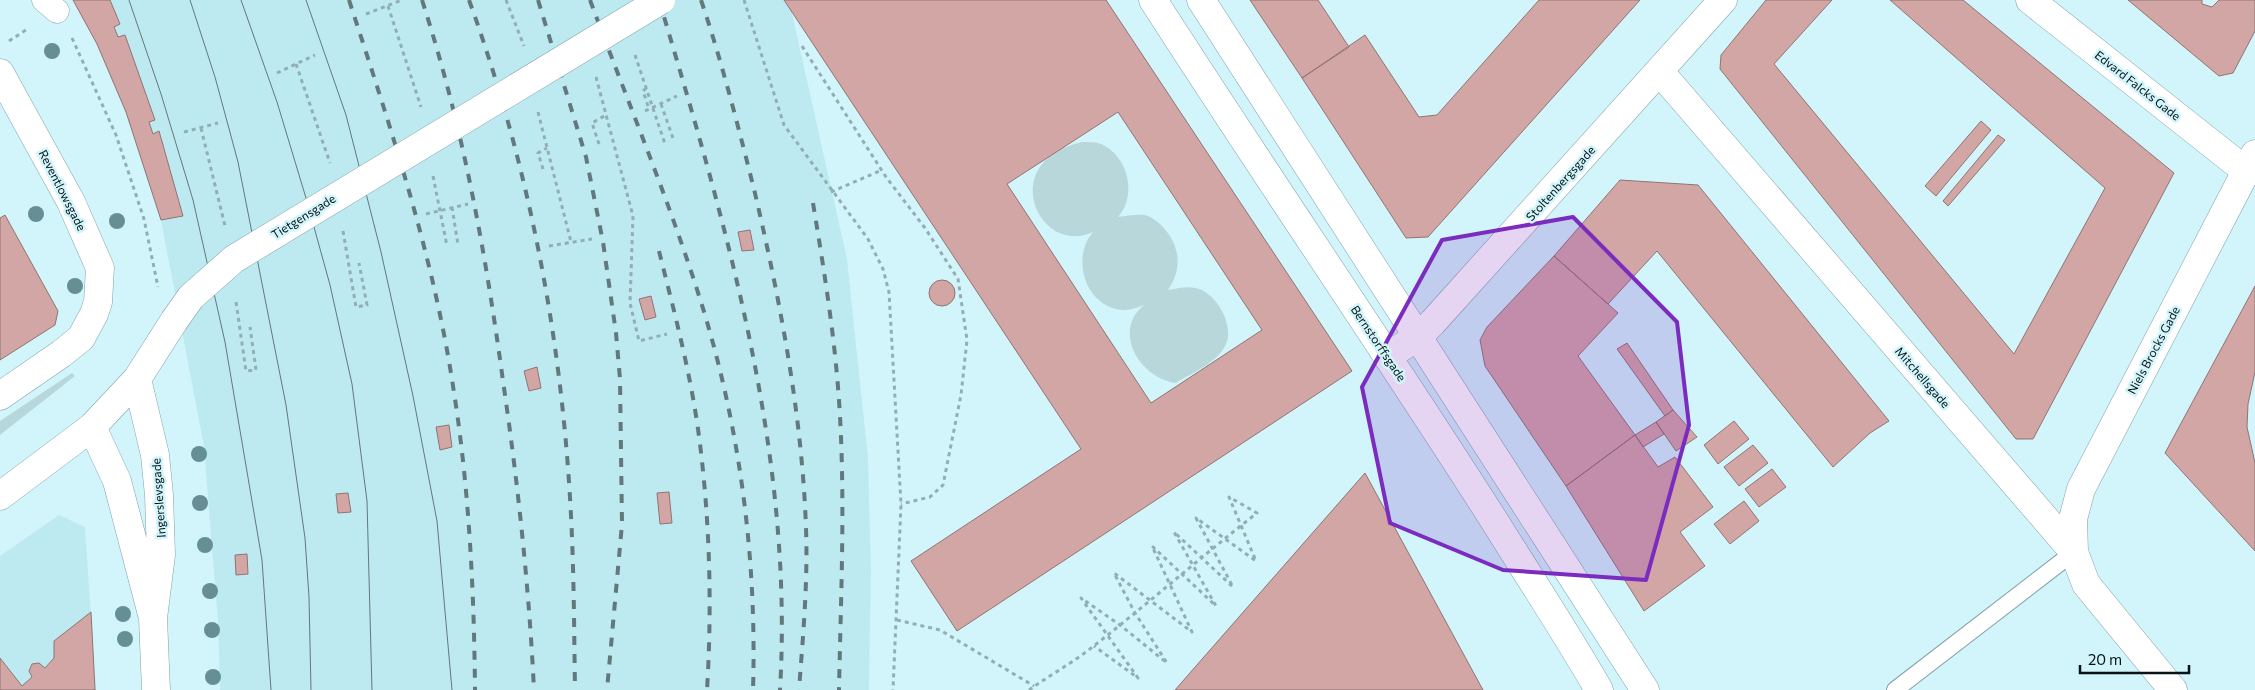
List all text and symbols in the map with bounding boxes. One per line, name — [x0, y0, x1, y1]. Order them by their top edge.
street label: Edvard Falcks Gade — [2092, 47, 2184, 123]
street label: Stoltenbergsgade — [1523, 143, 1597, 223]
street label: Reventlowsgade — [37, 147, 89, 233]
street label: Tietgensgade — [268, 191, 338, 241]
street label: Bernstorffsgade — [1348, 302, 1410, 384]
street label: Niels Brocks Gade — [2124, 304, 2182, 396]
street label: Mitchellsgade — [1893, 344, 1953, 410]
street label: Ingerslevsgade — [148, 458, 168, 538]
scale bar — [2080, 642, 2189, 674]
text: 20 m — [2088, 650, 2122, 668]

